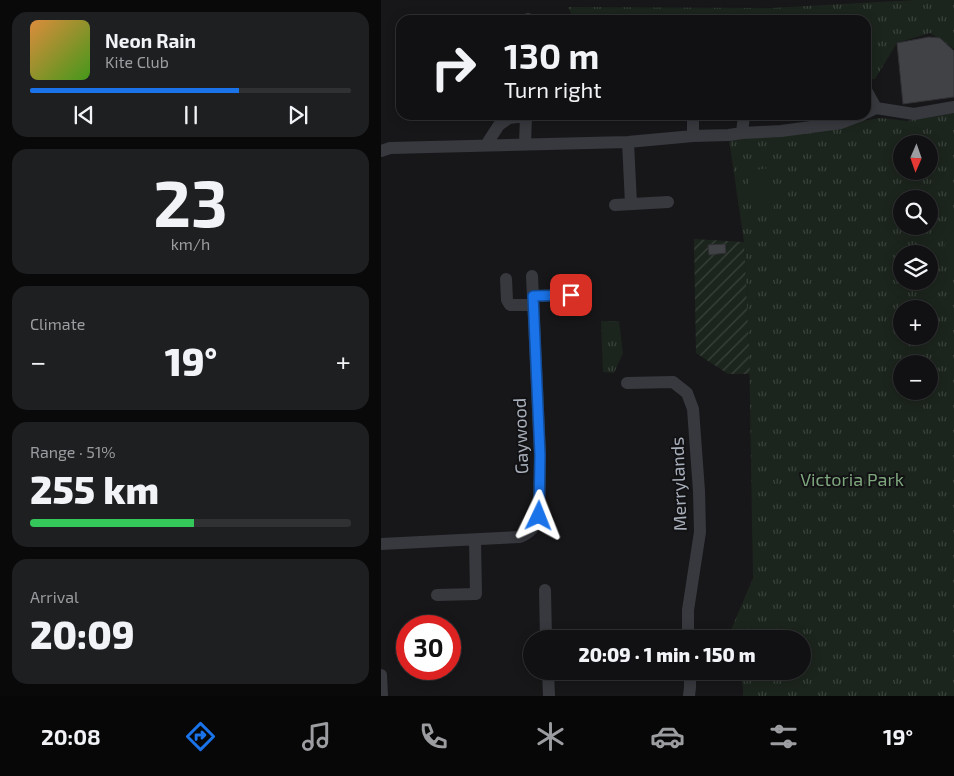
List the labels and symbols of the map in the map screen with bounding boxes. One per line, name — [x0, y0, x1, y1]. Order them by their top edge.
north arrow — [893, 135, 939, 180]
pin — [550, 274, 592, 316]
street label: Gaywood — [508, 398, 532, 475]
street label: Merrylands — [665, 436, 691, 532]
park label: Victoria Park — [800, 468, 904, 490]
position arrow — [512, 489, 564, 541]
speed limit sign: 30 — [396, 615, 461, 680]

